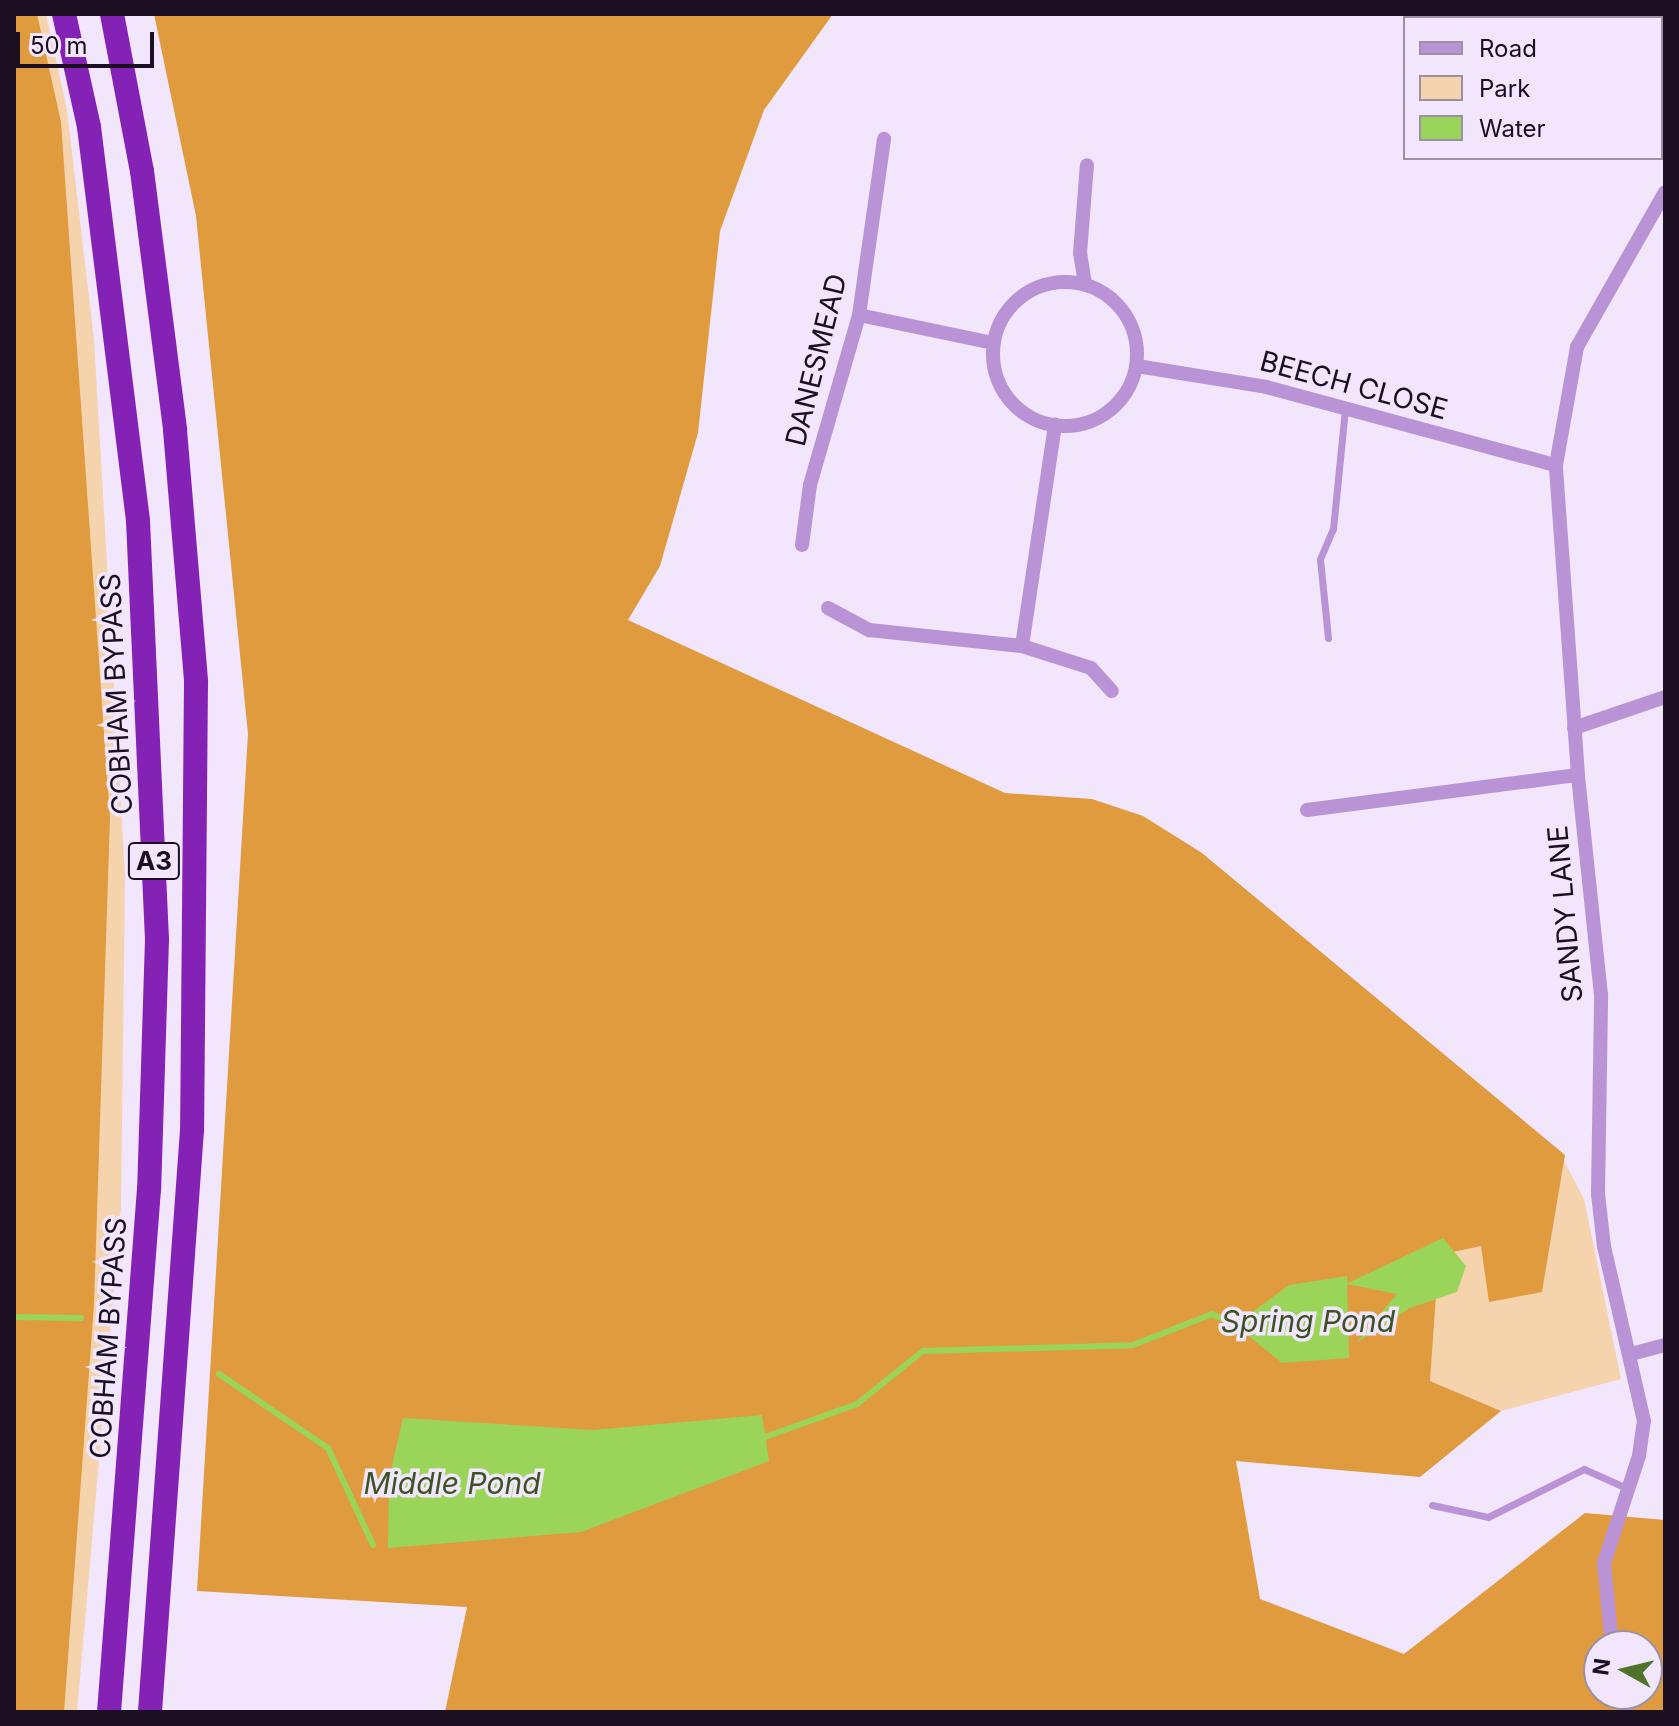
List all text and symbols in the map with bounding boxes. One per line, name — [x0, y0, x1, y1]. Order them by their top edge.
scale bar — [20, 16, 158, 66]
legend — [1403, 16, 1663, 160]
text: 50 m — [30, 31, 88, 60]
text: Road — [1479, 34, 1537, 63]
text: Park — [1479, 74, 1530, 103]
text: Water — [1479, 114, 1546, 143]
street label: DANESMEAD — [778, 270, 854, 450]
street label: BEECH CLOSE — [1257, 344, 1451, 426]
street label: COBHAM BYPASS — [93, 572, 139, 816]
street label: SANDY LANE — [1541, 824, 1589, 1004]
road number: A3 — [126, 839, 182, 883]
street label: COBHAM BYPASS — [83, 1216, 133, 1460]
water label: Spring Pond — [1221, 1303, 1395, 1339]
water label: Middle Pond — [363, 1465, 541, 1501]
north arrow — [1583, 1630, 1663, 1710]
text: N — [1587, 1657, 1615, 1677]

